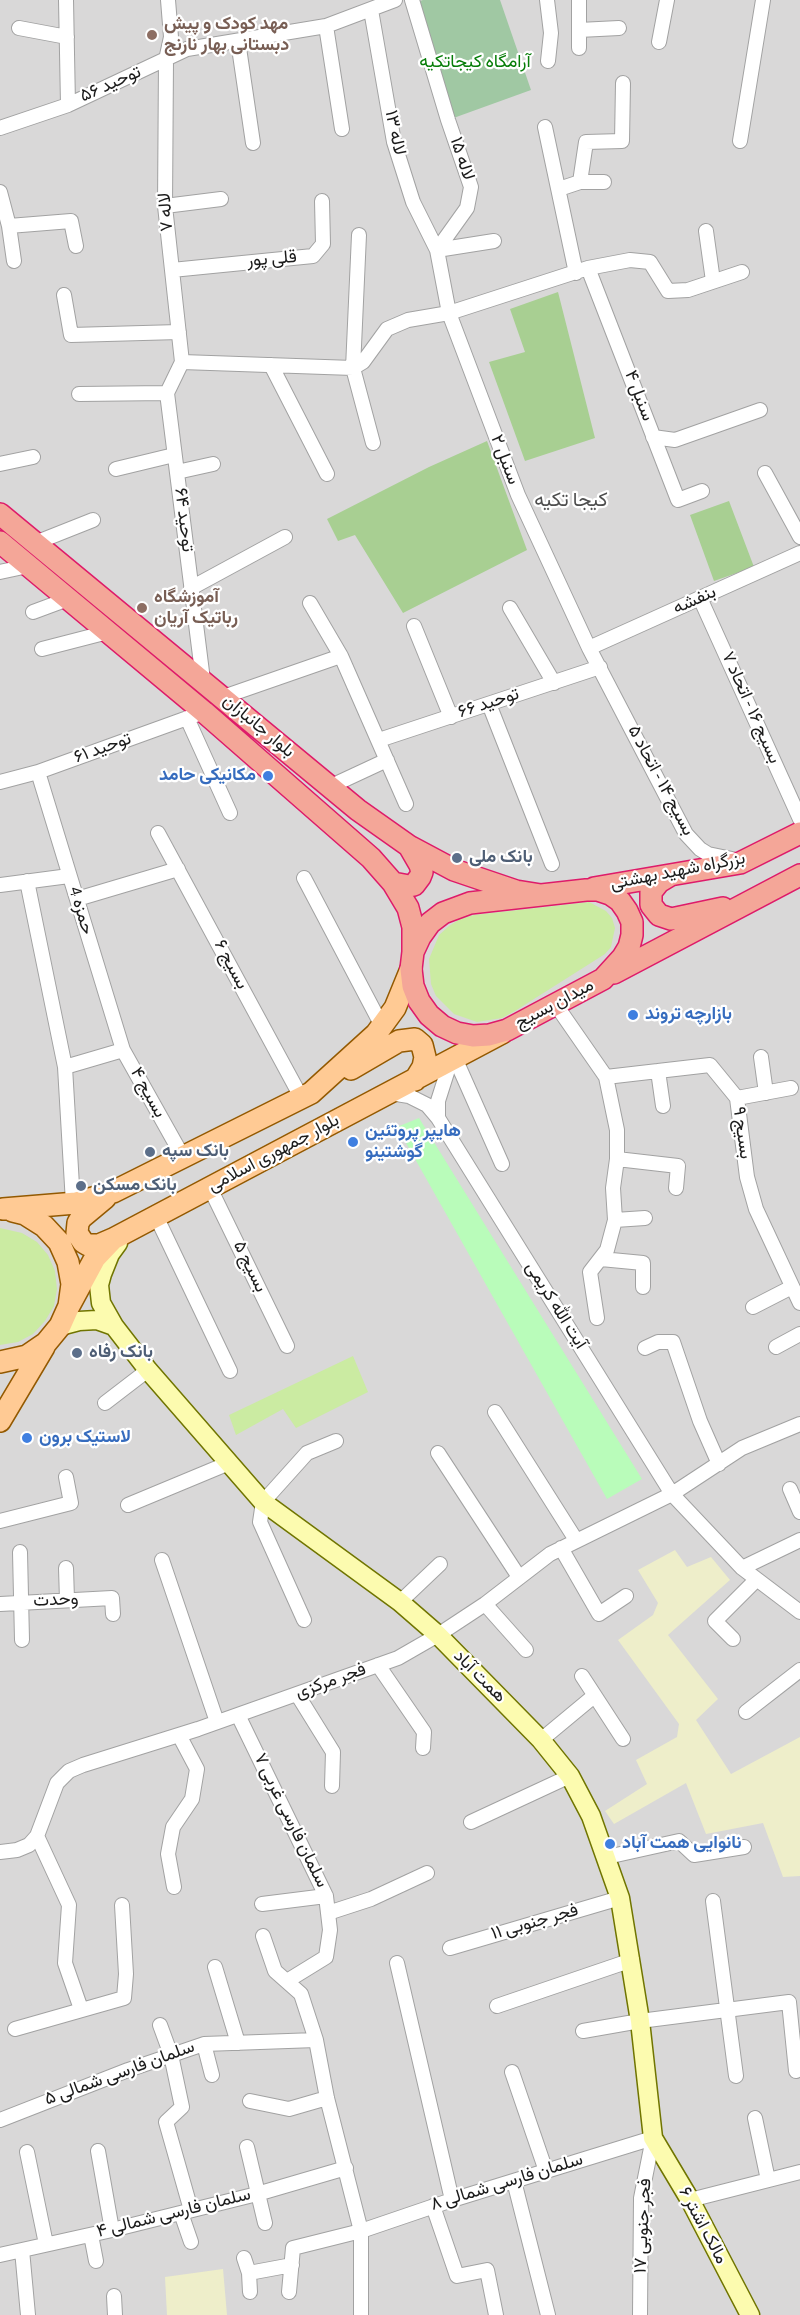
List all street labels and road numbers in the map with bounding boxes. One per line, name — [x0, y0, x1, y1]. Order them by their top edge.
street label: توحید ۵۶ — [77, 62, 145, 108]
street label: لاله ۱۳ — [379, 109, 409, 157]
street label: لاله ۱۵ — [444, 135, 478, 183]
street label: لاله ۷ — [155, 192, 179, 232]
street label: قلی پور — [246, 247, 298, 273]
street label: سنبل ۴ — [619, 368, 657, 424]
street label: سنبل ۲ — [485, 432, 523, 488]
street label: توحید ۶۴ — [168, 487, 198, 553]
street label: بنفشه — [670, 582, 720, 620]
street label: بسیج ۱۶ - اتحاد ۷ — [716, 649, 784, 767]
street label: توحید ۶۶ — [456, 684, 522, 724]
street label: بلوار جانبازان — [218, 691, 298, 763]
street label: بسیج ۱۴ - اتحاد ۵ — [622, 722, 698, 840]
street label: توحید ۶۱ — [71, 729, 135, 769]
street label: بزرگراه شهید بهشتی — [609, 848, 747, 896]
street label: حمزه 4 — [63, 884, 97, 938]
street label: بسیج ۶ — [208, 937, 252, 993]
street label: میدان بسیج — [512, 975, 598, 1035]
street label: بسیج ۴ — [124, 1064, 170, 1122]
street label: بسیج ۹ — [727, 1105, 755, 1161]
street label: بلوار جمهوری اسلامی — [205, 1110, 343, 1198]
street label: بسیج ۵ — [227, 1238, 271, 1296]
street label: آیت الله کریمی — [520, 1258, 590, 1354]
street label: وحدت — [33, 1589, 79, 1613]
street label: همت آباد — [448, 1646, 510, 1708]
street label: فجر مرکزی — [293, 1659, 369, 1705]
street label: سلمان فارسی غربی ۷ — [248, 1750, 332, 1892]
street label: فجر جنوبی ۱۱ — [489, 1900, 581, 1946]
street label: سلمان فارسی شمالی ۵ — [42, 2037, 198, 2111]
street label: سلمان فارسی شمالی ۸ — [428, 2150, 586, 2216]
street label: فجر جنوبی ۱۷ — [631, 2178, 657, 2274]
street label: سلمان فارسی شمالی ۴ — [95, 2184, 253, 2244]
street label: مالک اشتر ۶ — [673, 2184, 731, 2268]

